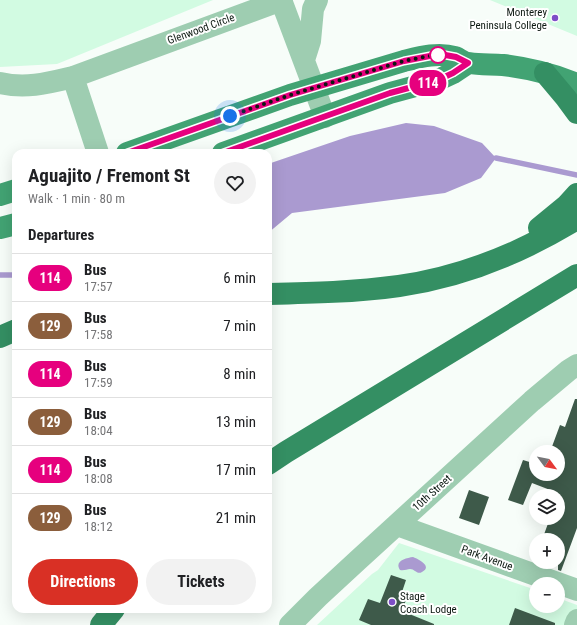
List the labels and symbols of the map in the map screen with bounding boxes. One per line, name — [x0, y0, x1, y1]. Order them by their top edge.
place label: Monterey Peninsula College — [469, 6, 547, 32]
street label: Glenwood Circle — [166, 11, 236, 47]
marker: Monterey Peninsula College — [550, 13, 560, 23]
unlabelled marker — [429, 46, 447, 64]
line badge: 114 — [405, 70, 451, 96]
your location — [220, 106, 240, 126]
north arrow — [529, 445, 565, 481]
street label: 10th Street — [410, 472, 454, 514]
street label: Park Avenue — [459, 543, 515, 573]
place label: Stage Coach Lodge — [400, 590, 457, 616]
marker: Stage Coach Lodge — [387, 597, 397, 607]

